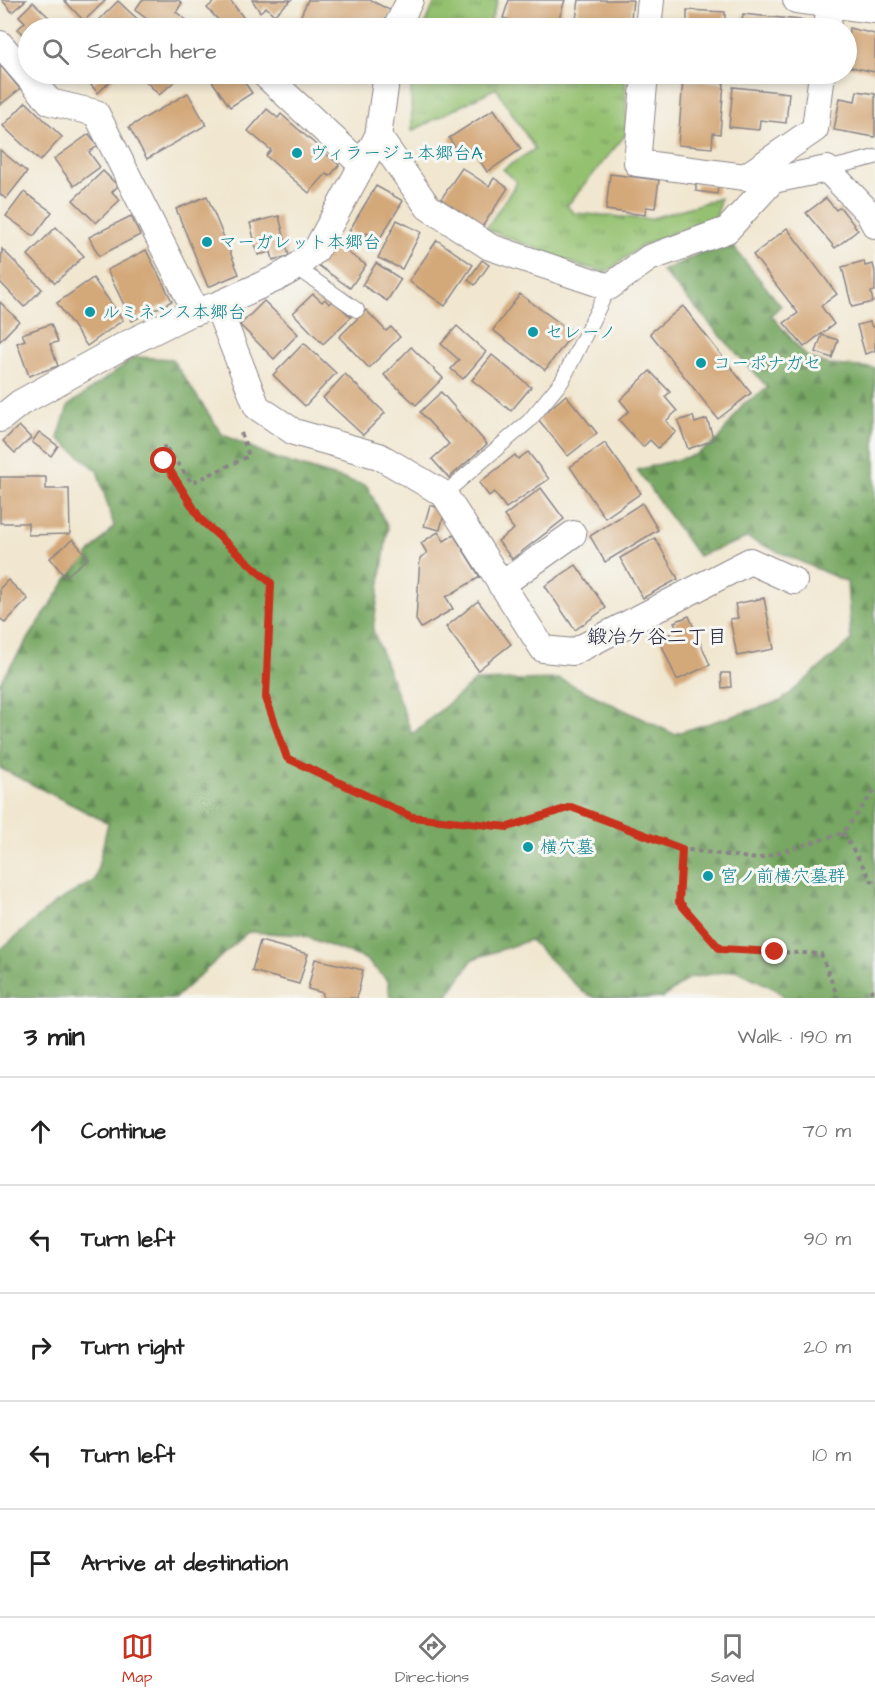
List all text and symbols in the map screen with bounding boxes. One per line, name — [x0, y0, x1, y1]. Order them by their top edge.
search box — [18, 18, 857, 84]
icon: search — [39, 35, 72, 68]
text: Search here — [87, 36, 217, 67]
place label: ヴィラージュ本郷台A — [309, 141, 483, 166]
marker: ヴィラージュ本郷台A — [290, 146, 304, 160]
place label: マーガレット本郷台 — [219, 230, 381, 255]
marker: マーガレット本郷台 — [200, 235, 214, 249]
place label: ルミネンス本郷台 — [102, 300, 246, 325]
marker: ルミネンス本郷台 — [83, 305, 97, 319]
place label: セレーノ — [545, 320, 616, 345]
marker: セレーノ — [526, 325, 540, 339]
place label: コーポナガセ — [713, 351, 821, 376]
marker: コーポナガセ — [694, 356, 708, 370]
route start — [150, 447, 176, 473]
district label: 鍛冶ケ谷二丁目 — [587, 623, 727, 651]
place label: 横穴墓 — [540, 835, 594, 860]
marker: 横穴墓 — [521, 840, 535, 854]
place label: 宮ノ前横穴墓群 — [720, 864, 846, 889]
marker: 宮ノ前横穴墓群 — [701, 869, 715, 883]
route end — [761, 938, 787, 964]
text: 3 min — [24, 1019, 85, 1055]
text: Walk · 190 m — [738, 1023, 851, 1051]
icon: ahead — [24, 1115, 57, 1148]
text: Continue — [81, 1116, 166, 1147]
text: 70 m — [803, 1117, 851, 1145]
icon: left — [24, 1223, 57, 1256]
text: Turn left — [81, 1224, 175, 1255]
text: 90 m — [803, 1225, 851, 1253]
icon: right — [24, 1331, 57, 1364]
text: Turn right — [81, 1332, 184, 1363]
text: 20 m — [803, 1333, 851, 1361]
icon: left — [24, 1439, 57, 1472]
text: Turn left — [81, 1440, 175, 1471]
text: 10 m — [812, 1441, 851, 1469]
icon: arrive — [24, 1547, 57, 1580]
text: Arrive at destination — [81, 1548, 288, 1579]
tab: Map — [121, 1630, 154, 1688]
tab: Directions — [395, 1630, 469, 1688]
tab: Saved — [711, 1630, 754, 1688]

